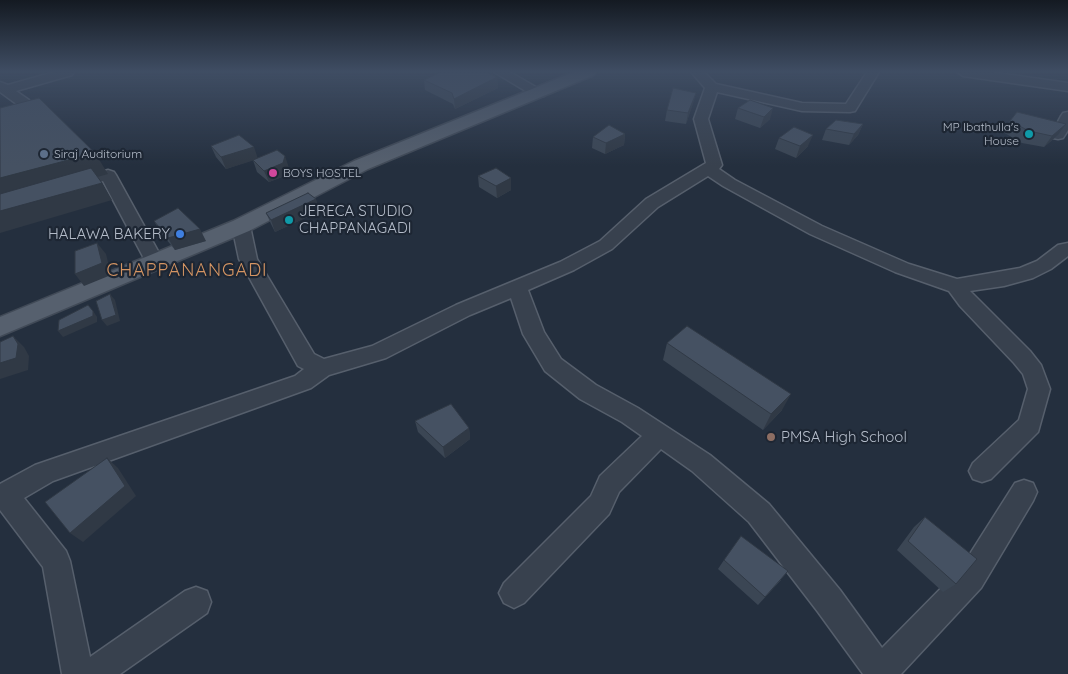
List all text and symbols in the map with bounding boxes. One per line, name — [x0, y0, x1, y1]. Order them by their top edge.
place label: MP Ibathulla's House — [943, 120, 1019, 148]
marker: MP Ibathulla's House — [1023, 128, 1035, 140]
place label: Siraj Auditorium — [54, 147, 142, 161]
marker: Siraj Auditorium — [38, 148, 50, 160]
place label: BOYS HOSTEL — [283, 166, 361, 180]
marker: BOYS HOSTEL — [267, 167, 279, 179]
place label: JERECA STUDIO CHAPPANAGADI — [299, 202, 412, 237]
marker: JERECA STUDIO CHAPPANAGADI — [283, 214, 295, 226]
place label: HALAWA BAKERY — [48, 225, 170, 243]
marker: HALAWA BAKERY — [174, 228, 186, 240]
district label: CHAPPANANGADI — [105, 260, 269, 282]
place label: PMSA High School — [781, 428, 907, 446]
marker: PMSA High School — [765, 431, 777, 443]

